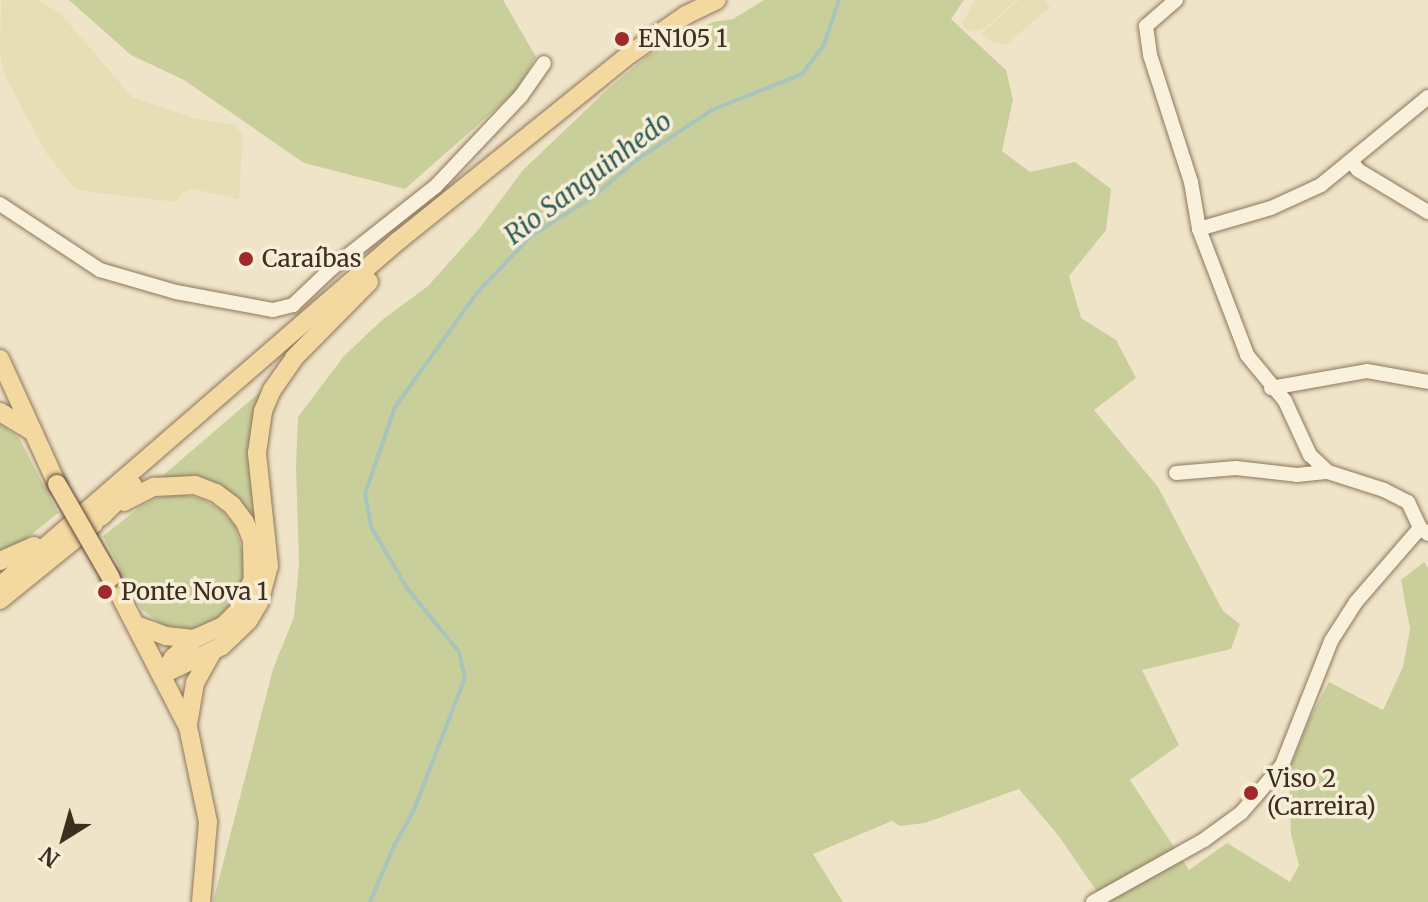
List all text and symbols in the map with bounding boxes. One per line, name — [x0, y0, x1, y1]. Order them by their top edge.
place label: EN105 1 — [638, 25, 727, 53]
marker: EN105 1 — [613, 30, 631, 48]
water label: Rio Sanguinhedo — [498, 105, 678, 251]
place label: Caraíbas — [262, 245, 362, 273]
marker: Caraíbas — [237, 250, 255, 268]
place label: Ponte Nova 1 — [121, 578, 268, 606]
marker: Ponte Nova 1 — [96, 583, 114, 601]
place label: Viso 2 (Carreira) — [1267, 765, 1376, 821]
marker: Viso 2 (Carreira) — [1242, 784, 1260, 802]
north arrow — [24, 798, 104, 878]
text: N — [34, 841, 65, 874]

